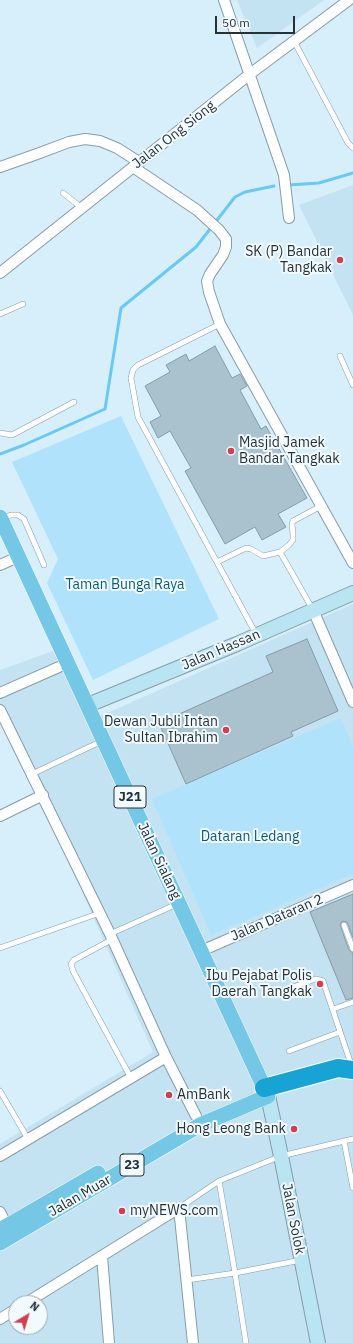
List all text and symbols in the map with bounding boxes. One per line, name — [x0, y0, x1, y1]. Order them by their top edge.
scale bar — [217, 8, 297, 34]
text: 50 m — [222, 15, 250, 30]
street label: Jalan Ong Siong — [129, 97, 219, 173]
place label: SK (P) Bandar Tangkak — [245, 244, 332, 276]
marker: SK (P) Bandar Tangkak — [335, 255, 345, 265]
place label: Masjid Jamek Bandar Tangkak — [239, 435, 340, 468]
marker: Masjid Jamek Bandar Tangkak — [226, 446, 236, 456]
park label: Taman Bunga Raya — [65, 577, 185, 593]
street label: Jalan Hassan — [179, 626, 263, 674]
place label: Dewan Jubli Intan Sultan Ibrahim — [104, 714, 218, 746]
marker: Dewan Jubli Intan Sultan Ibrahim — [221, 725, 231, 735]
road number: J21 — [114, 786, 146, 808]
street label: Jalan Sialang — [134, 820, 184, 902]
park label: Dataran Ledang — [201, 829, 299, 845]
street label: Jalan Dataran 2 — [228, 891, 326, 945]
place label: Ibu Pejabat Polis Daerah Tangkak — [206, 968, 312, 1000]
marker: Ibu Pejabat Polis Daerah Tangkak — [315, 979, 325, 989]
place label: AmBank — [177, 1087, 230, 1103]
marker: AmBank — [164, 1090, 174, 1100]
place label: Hong Leong Bank — [177, 1121, 286, 1137]
marker: Hong Leong Bank — [289, 1124, 299, 1134]
road number: 23 — [120, 1154, 144, 1176]
street label: Jalan Muar — [46, 1171, 114, 1221]
street label: Jalan Solok — [278, 1182, 308, 1256]
place label: myNEWS.com — [130, 1203, 218, 1219]
marker: myNEWS.com — [117, 1206, 127, 1216]
north arrow — [8, 1295, 48, 1335]
text: N — [27, 1298, 42, 1314]

